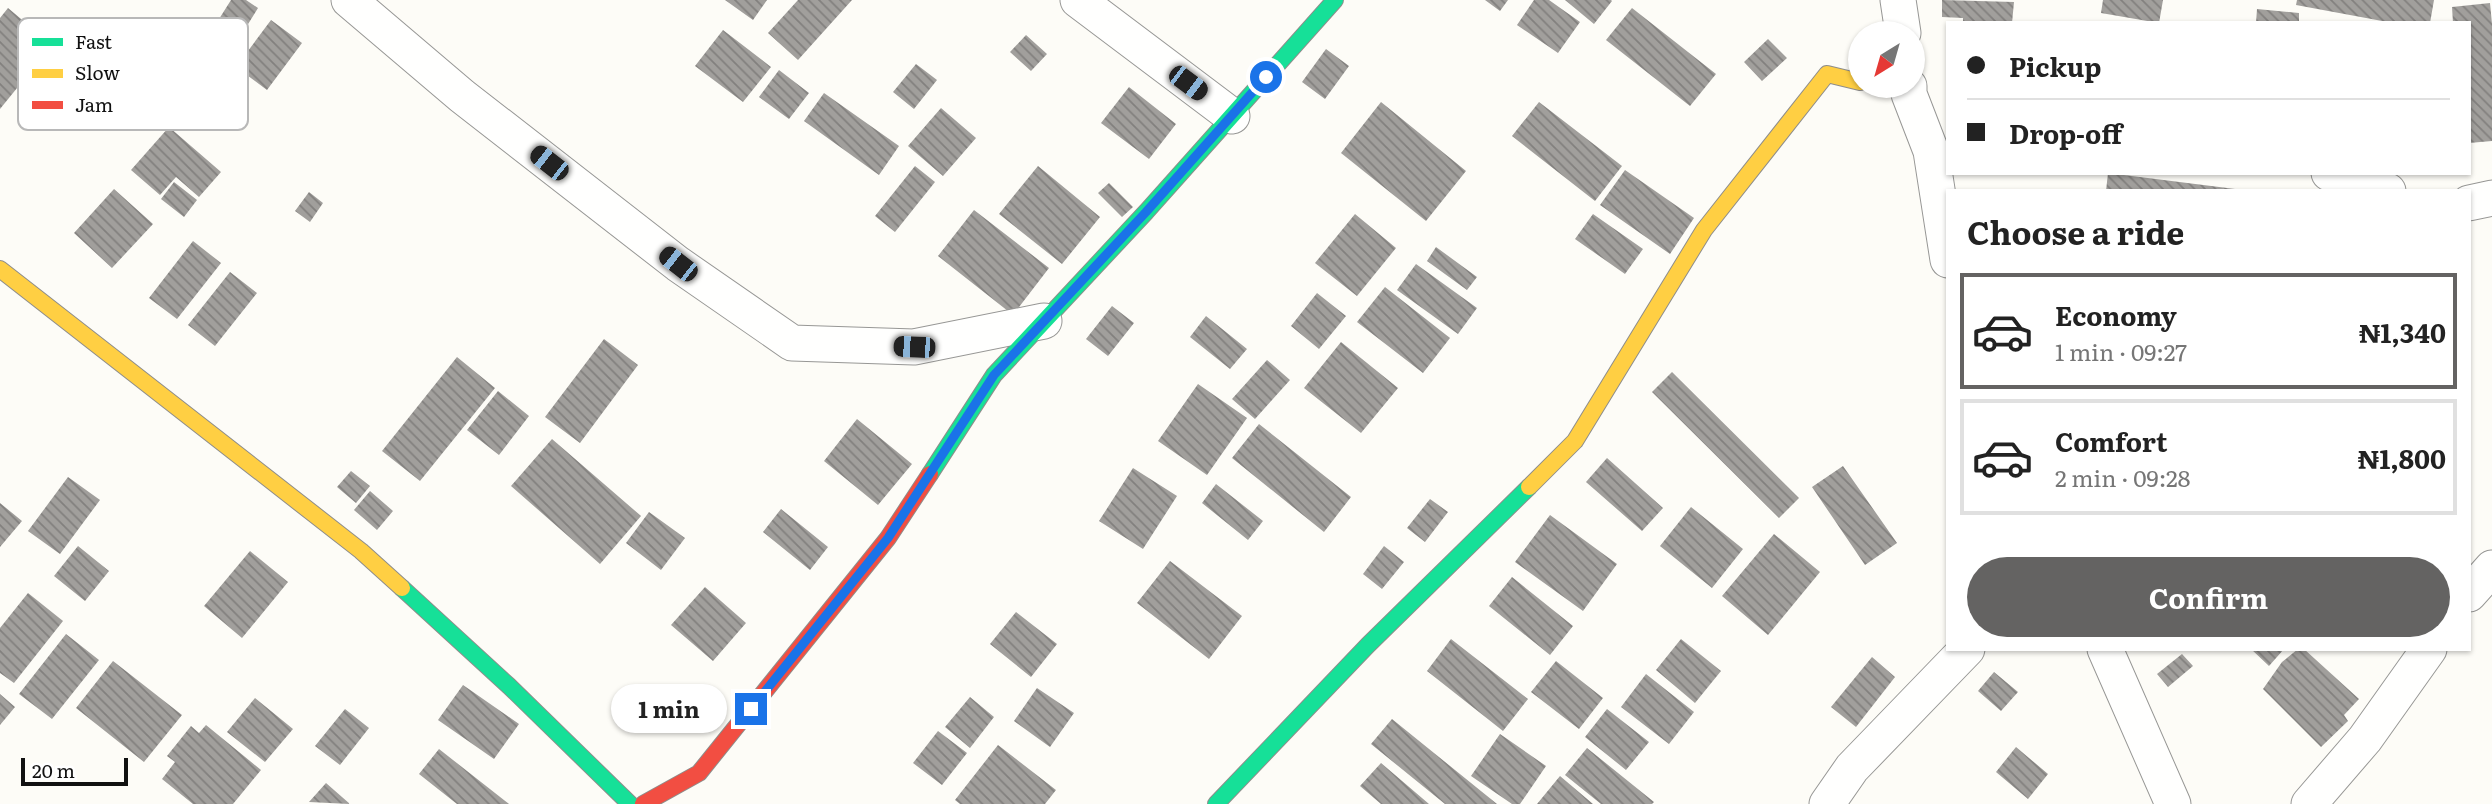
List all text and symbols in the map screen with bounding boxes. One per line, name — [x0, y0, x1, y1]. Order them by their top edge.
legend — [18, 18, 248, 130]
north arrow — [1848, 21, 1925, 98]
map controls — [1848, 21, 1925, 98]
text: Fast — [75, 27, 112, 55]
text: Pickup — [2009, 46, 2101, 85]
text: Slow — [75, 58, 120, 86]
route start — [1250, 61, 1282, 93]
car — [1165, 62, 1212, 104]
text: Jam — [75, 90, 113, 118]
text: Drop-off — [2009, 113, 2122, 152]
car — [526, 142, 573, 184]
text: Choose a ride — [1967, 207, 2184, 255]
car — [655, 243, 702, 285]
text: Economy — [2055, 295, 2177, 334]
icon: car — [1971, 300, 2034, 363]
text: ₦1,340 — [2359, 312, 2446, 351]
text: 1 min · 09:27 — [2055, 334, 2187, 368]
car — [893, 336, 936, 358]
text: Comfort — [2055, 421, 2167, 460]
icon: car — [1971, 426, 2034, 489]
text: ₦1,800 — [2358, 438, 2446, 477]
text: 2 min · 09:28 — [2055, 460, 2190, 494]
button: Confirm — [1967, 557, 2450, 637]
callout: 1 min — [611, 684, 726, 734]
text: 1 min — [638, 691, 700, 725]
route end — [735, 693, 767, 725]
scale bar — [21, 755, 128, 787]
text: 20 m — [32, 756, 75, 784]

